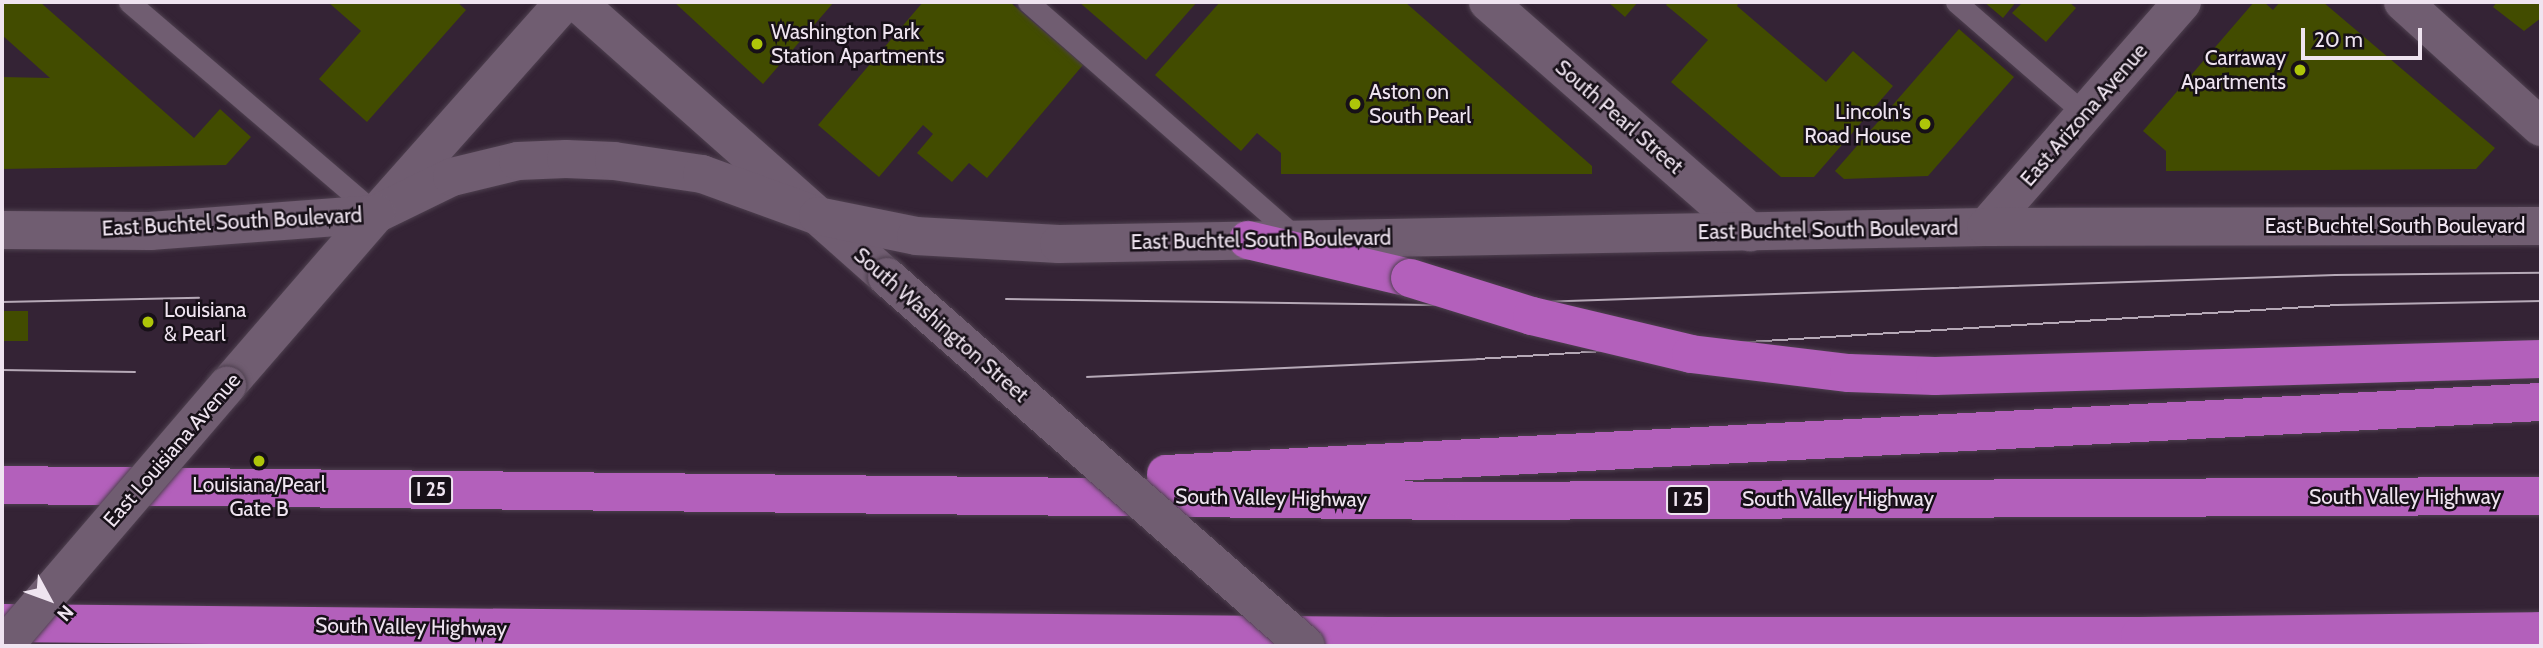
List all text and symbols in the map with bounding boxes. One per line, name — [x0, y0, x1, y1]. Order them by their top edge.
scale bar — [2305, 14, 2426, 58]
place label: Washington Park Station Apartments — [771, 19, 944, 69]
text: 20 m — [2314, 27, 2363, 52]
marker: Washington Park Station Apartments — [749, 36, 765, 52]
street label: East Arizona Avenue — [2015, 39, 2153, 191]
place label: Carraway Apartments — [2181, 45, 2286, 95]
street label: South Pearl Street — [1550, 55, 1688, 179]
marker: Carraway Apartments — [2292, 62, 2308, 78]
place label: Aston on South Pearl — [1369, 79, 1471, 129]
marker: Aston on South Pearl — [1347, 96, 1363, 112]
place label: Lincoln's Road House — [1804, 99, 1911, 149]
marker: Lincoln's Road House — [1917, 116, 1933, 132]
street label: East Buchtel South Boulevard — [101, 203, 363, 241]
street label: East Buchtel South Boulevard — [2265, 213, 2525, 239]
street label: East Buchtel South Boulevard — [1697, 215, 1959, 245]
street label: East Buchtel South Boulevard — [1130, 225, 1392, 255]
street label: South Washington Street — [849, 242, 1033, 408]
place label: Louisiana & Pearl — [164, 297, 246, 347]
marker: Louisiana & Pearl — [138, 312, 158, 332]
street label: East Louisiana Avenue — [98, 368, 246, 532]
marker: Louisiana/Pearl Gate B — [251, 453, 267, 469]
place label: Louisiana/Pearl Gate B — [192, 472, 326, 522]
road number: I 25 — [408, 475, 454, 505]
street label: South Valley Highway — [1175, 484, 1367, 512]
street label: South Valley Highway — [2309, 484, 2501, 510]
road number: I 25 — [1665, 485, 1711, 516]
street label: South Valley Highway — [1742, 486, 1934, 512]
north arrow — [14, 564, 84, 634]
text: N — [52, 600, 78, 626]
street label: South Valley Highway — [315, 613, 507, 641]

